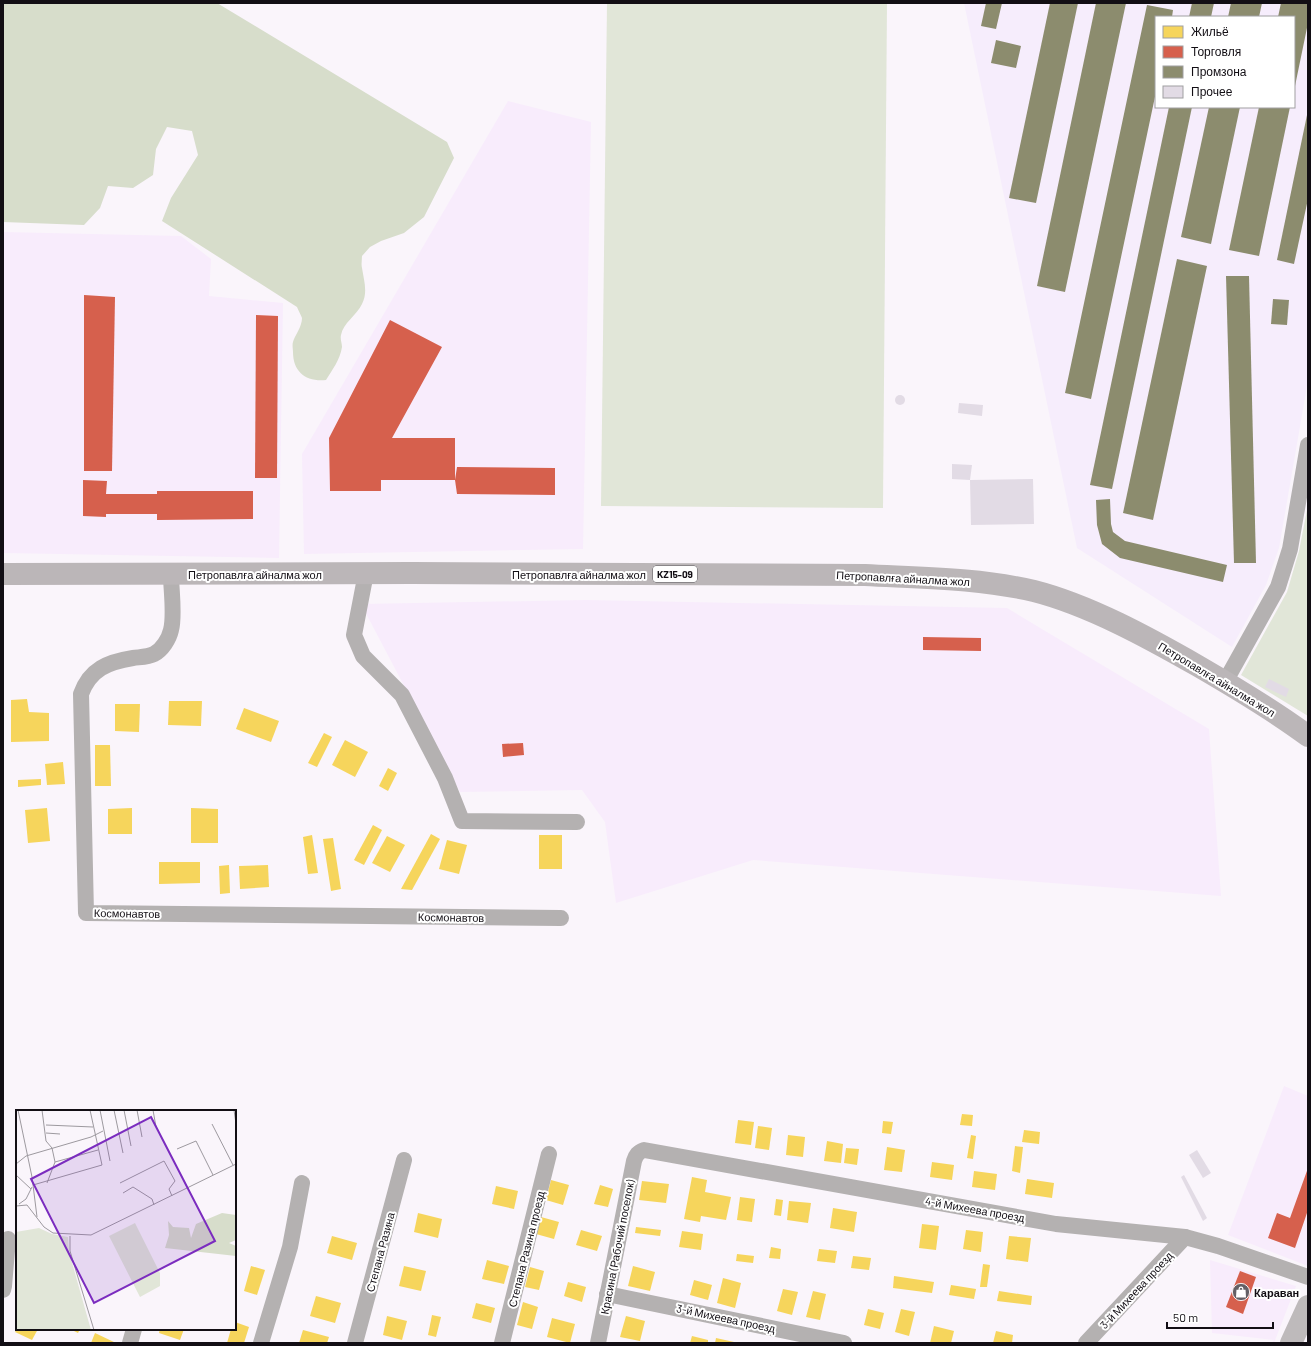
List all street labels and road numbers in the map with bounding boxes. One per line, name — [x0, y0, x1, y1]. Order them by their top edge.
road number: KZ15-09 — [653, 566, 697, 582]
street label: Петропавлға айналма жол — [188, 568, 322, 581]
street label: Петропавлға айналма жол — [512, 568, 646, 581]
street label: Петропавлға айналма жол — [836, 568, 970, 588]
street label: Петропавлға айналма жол — [1156, 639, 1278, 719]
street label: Космонавтов — [94, 906, 160, 920]
street label: Космонавтов — [418, 910, 484, 924]
street label: Красина (Рабочий поселок) — [598, 1179, 636, 1315]
street label: Степана Разина проезд — [505, 1189, 547, 1308]
street label: 4-й Михеева проезд — [924, 1194, 1026, 1224]
street label: Степана Разина — [363, 1210, 397, 1293]
street label: 3-й Михеева проезд — [1097, 1248, 1175, 1331]
street label: 3-й Михеева проезд — [675, 1301, 777, 1335]

